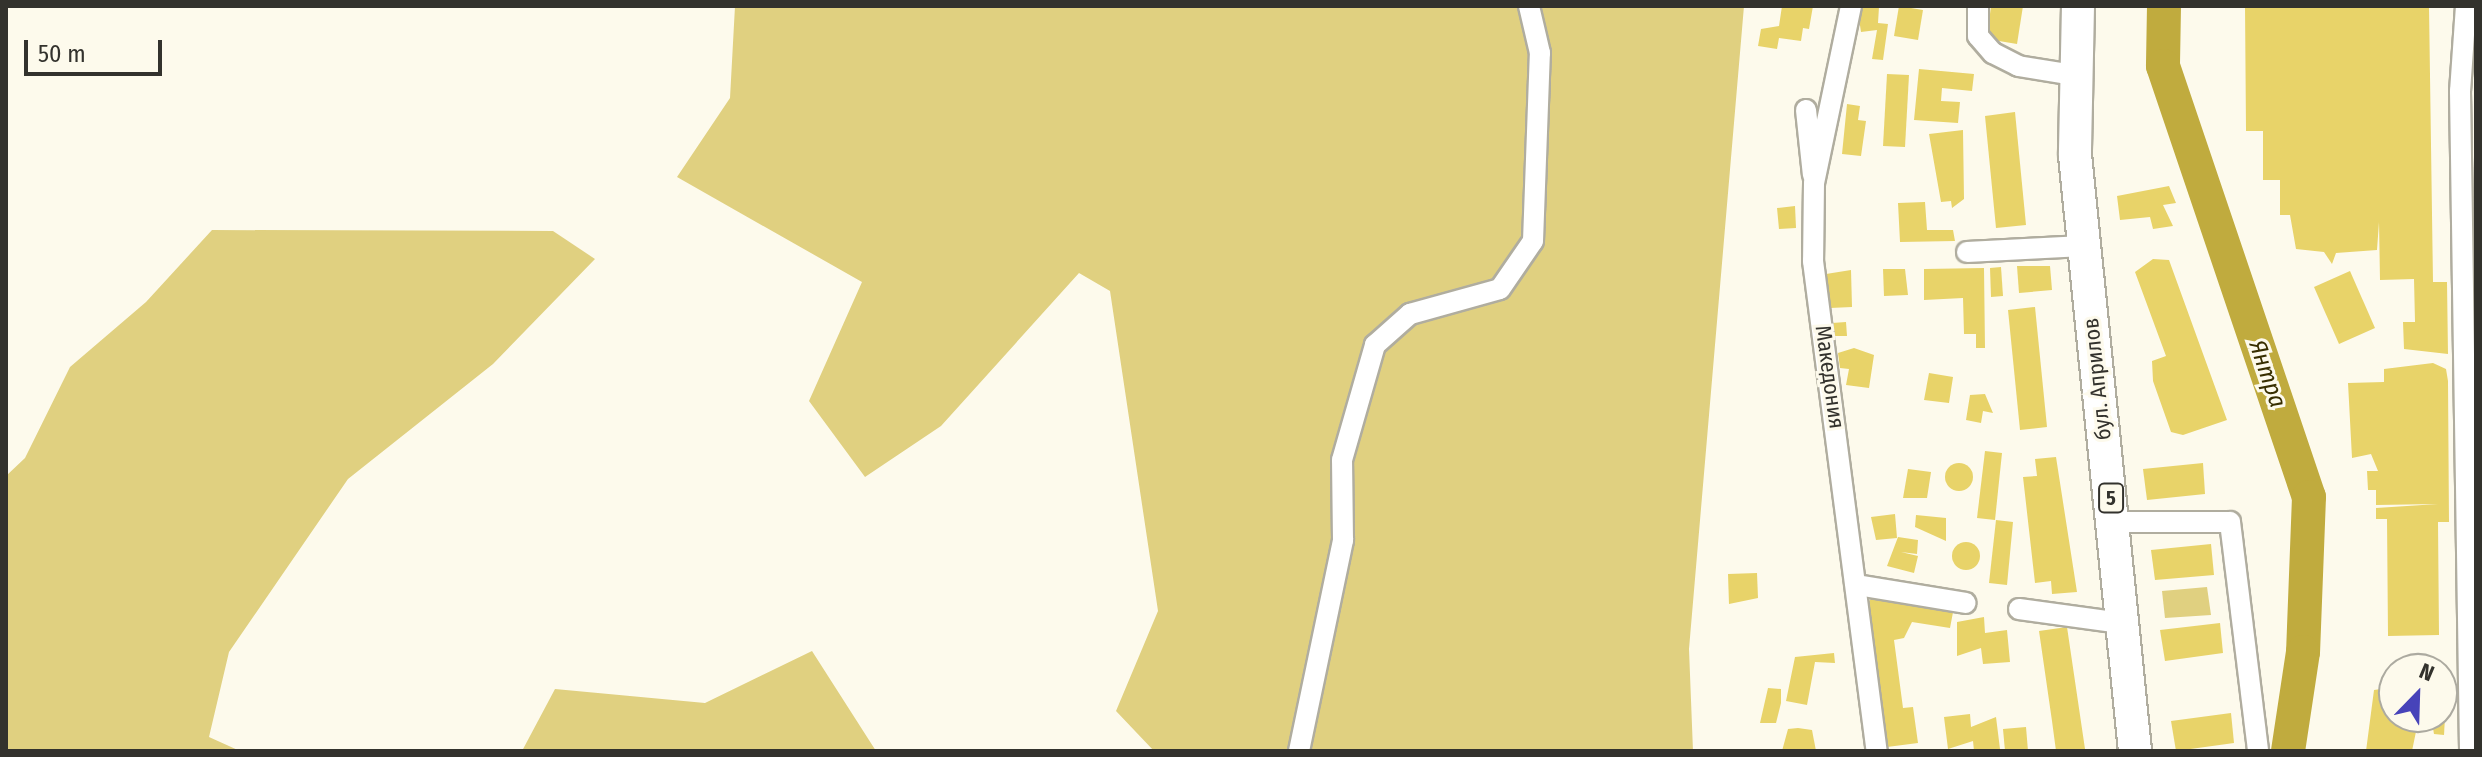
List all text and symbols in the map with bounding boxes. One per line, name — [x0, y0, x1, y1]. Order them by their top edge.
scale bar — [28, 24, 166, 74]
text: 50 m — [38, 40, 86, 68]
street label: бул. Априлов — [2077, 317, 2117, 441]
street label: Македония — [1810, 324, 1850, 430]
water label: Янтра — [2242, 337, 2292, 411]
road number: 5 — [2097, 482, 2125, 514]
north arrow — [2378, 653, 2458, 733]
text: N — [2415, 657, 2438, 687]

